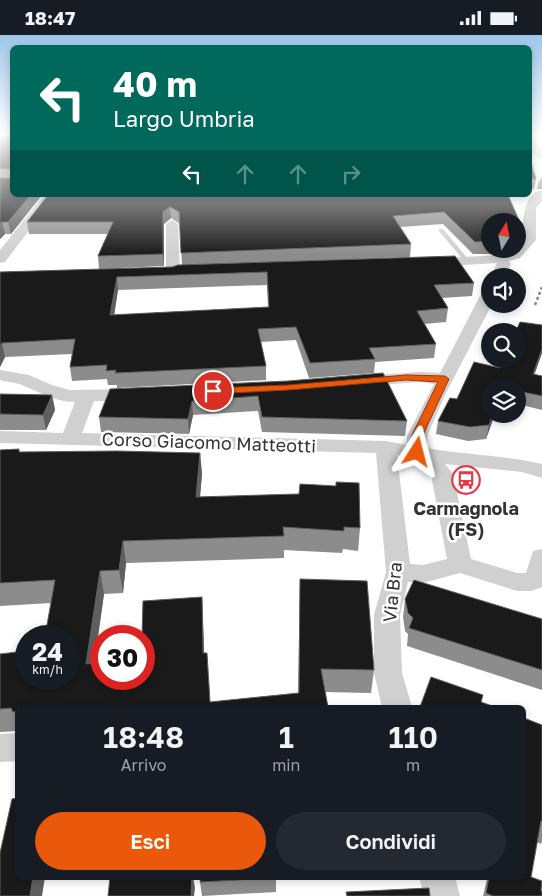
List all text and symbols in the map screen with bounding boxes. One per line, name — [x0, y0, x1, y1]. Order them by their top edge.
text: 18:47 — [25, 6, 75, 29]
text: 40 m — [113, 63, 197, 105]
icon: left — [30, 65, 95, 130]
text: Largo Umbria — [113, 105, 255, 132]
icon: left — [178, 160, 206, 188]
icon: ahead — [231, 160, 259, 188]
icon: ahead — [284, 160, 312, 188]
icon: right — [337, 160, 365, 188]
north arrow — [481, 213, 526, 257]
map controls — [481, 213, 526, 423]
button: sound — [481, 268, 526, 313]
button: search — [481, 323, 526, 368]
pin — [192, 370, 234, 412]
icon: arrive — [199, 377, 227, 405]
button: layers — [481, 378, 526, 423]
position arrow — [390, 425, 442, 477]
street label: Corso Giacomo Matteotti — [101, 427, 317, 457]
bus stop icon: Carmagnola (FS) — [451, 465, 481, 495]
place label: Carmagnola (FS) — [413, 497, 519, 540]
street label: Via Bra — [378, 561, 406, 623]
speed limit sign: 30 — [90, 625, 155, 690]
text: 24 — [32, 636, 63, 667]
text: km/h — [32, 662, 63, 677]
text: 18:48 — [103, 719, 184, 755]
text: 1 — [279, 719, 294, 755]
text: 110 — [388, 719, 438, 755]
text: Arrivo — [121, 755, 166, 775]
text: min — [272, 755, 300, 775]
text: m — [406, 755, 420, 775]
button: Esci — [35, 812, 266, 870]
button: Condividi — [276, 812, 506, 870]

